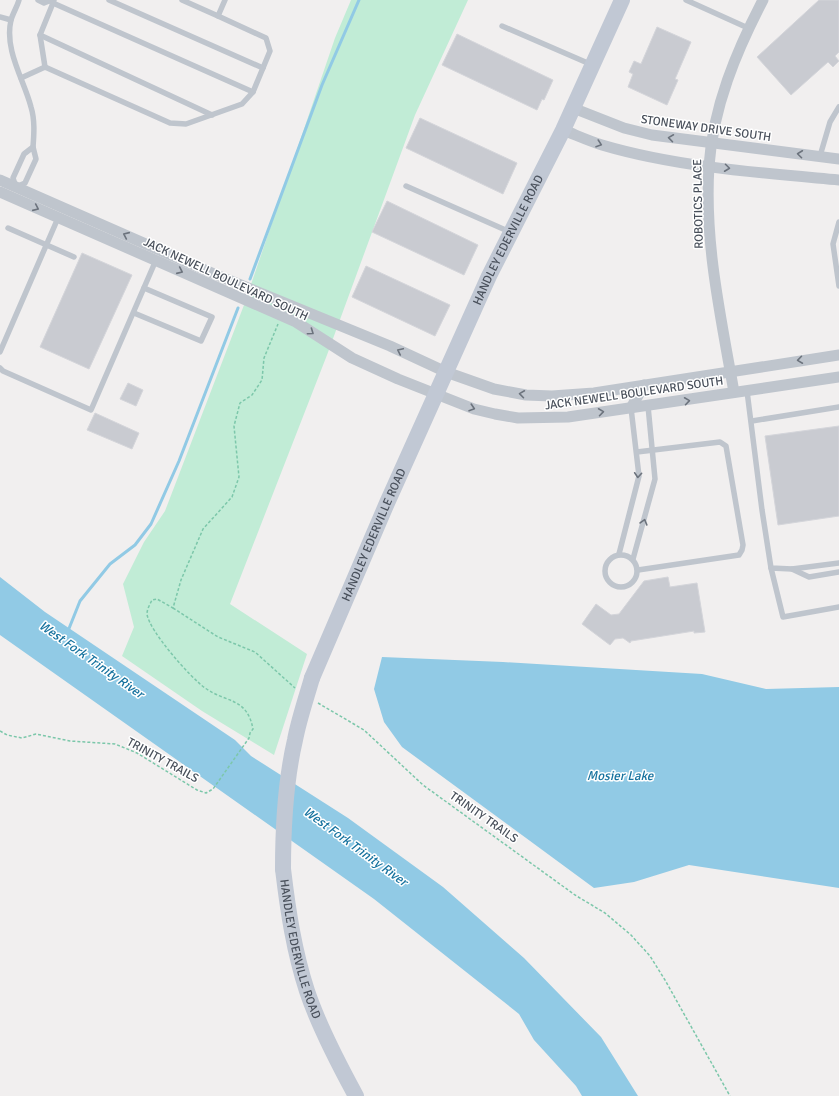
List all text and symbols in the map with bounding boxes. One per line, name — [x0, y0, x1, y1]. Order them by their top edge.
street label: STONEWAY DRIVE SOUTH — [640, 112, 772, 145]
one-way arrow — [668, 133, 674, 142]
one-way arrow — [596, 139, 603, 147]
one-way arrow — [797, 150, 803, 159]
street label: ROBOTICS PLACE — [690, 159, 707, 249]
one-way arrow — [724, 163, 730, 172]
street label: HANDLEY EDERVILLE ROAD — [470, 172, 547, 308]
one-way arrow — [31, 203, 39, 211]
one-way arrow — [122, 232, 130, 240]
street label: JACK NEWELL BOULEVARD SOUTH — [141, 235, 311, 324]
one-way arrow — [177, 267, 184, 275]
one-way arrow — [306, 327, 313, 334]
one-way arrow — [397, 347, 404, 355]
one-way arrow — [797, 355, 803, 364]
street label: JACK NEWELL BOULEVARD SOUTH — [544, 374, 724, 413]
one-way arrow — [519, 390, 525, 399]
one-way arrow — [683, 397, 690, 406]
one-way arrow — [469, 403, 476, 412]
one-way arrow — [598, 408, 604, 417]
street label: HANDLEY EDERVILLE ROAD — [339, 466, 410, 604]
one-way arrow — [634, 472, 643, 478]
one-way arrow — [639, 519, 648, 526]
water label: West Fork Trinity River — [36, 618, 149, 703]
street label: TRINITY TRAILS — [124, 735, 202, 786]
water label: Mosier Lake — [587, 768, 655, 784]
street label: TRINITY TRAILS — [447, 788, 521, 847]
water label: West Fork Trinity River — [301, 804, 412, 891]
street label: HANDLEY EDERVILLE ROAD — [276, 878, 324, 1022]

